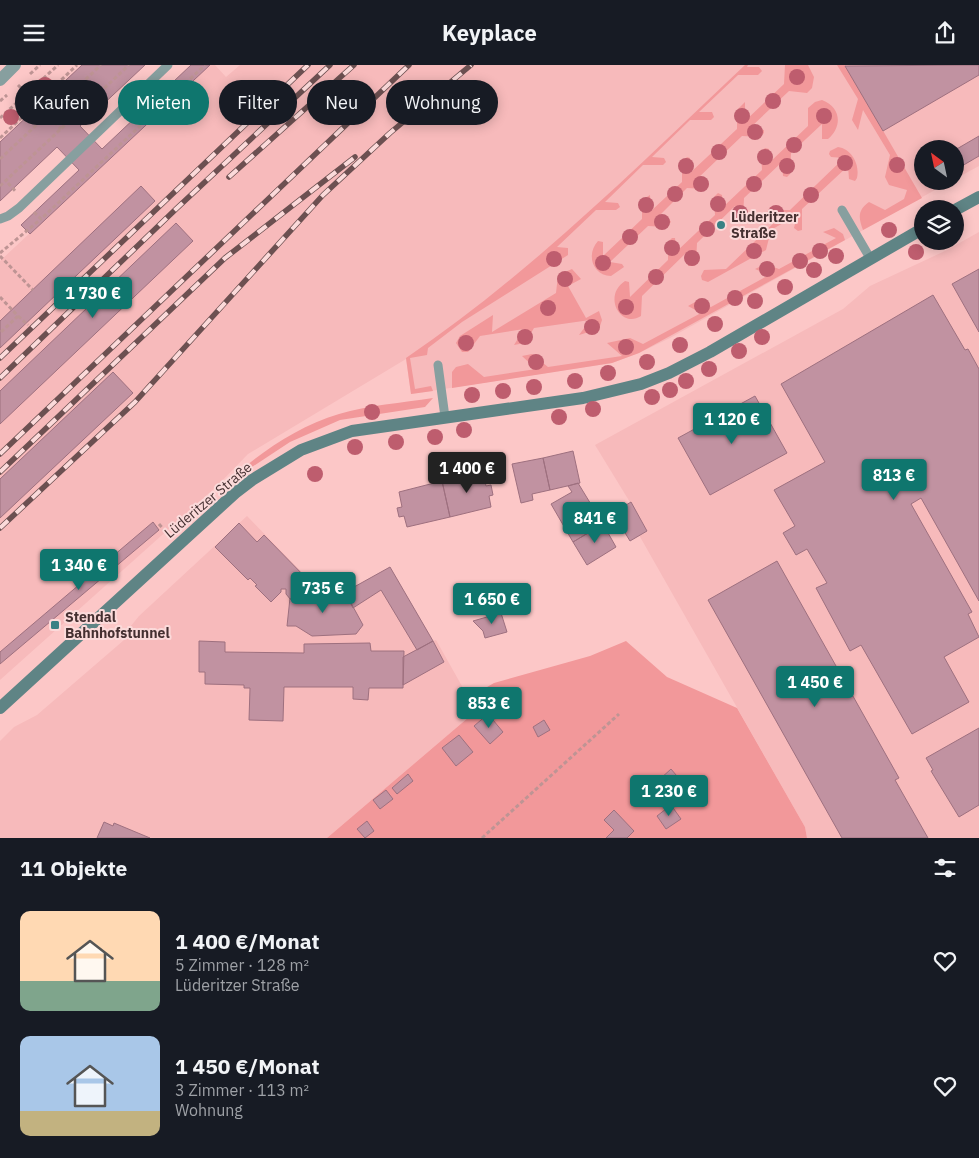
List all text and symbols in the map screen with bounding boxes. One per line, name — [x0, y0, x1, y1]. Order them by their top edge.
text: Keyplace — [442, 18, 537, 47]
icon: menu — [20, 19, 48, 47]
icon: share — [931, 19, 959, 47]
chip: Kaufen — [15, 80, 108, 125]
chip: Mieten — [118, 80, 209, 125]
chip: Filter — [219, 80, 297, 125]
chip: Neu — [307, 80, 376, 125]
chip: Wohnung — [386, 80, 498, 125]
north arrow — [914, 140, 964, 190]
map controls — [914, 140, 964, 250]
button: layers — [914, 200, 964, 250]
place label: Lüderitzer Straße — [731, 208, 799, 242]
marker: Lüderitzer Straße — [715, 219, 727, 231]
pin: 1 730 € — [47, 277, 139, 319]
text: 1 730 € — [65, 283, 121, 303]
pin: 1 120 € — [686, 403, 778, 445]
text: 1 120 € — [704, 409, 760, 429]
pin: 1 400 € — [421, 451, 513, 494]
street label: Lüderitzer Straße — [160, 458, 256, 542]
text: 1 400 € — [439, 458, 495, 478]
pin: 813 € — [859, 459, 929, 501]
text: 813 € — [873, 465, 915, 485]
pin: 841 € — [560, 501, 630, 544]
text: 841 € — [574, 508, 616, 528]
pin: 1 340 € — [33, 549, 125, 591]
text: 1 340 € — [51, 555, 107, 575]
pin: 735 € — [288, 571, 358, 614]
text: 735 € — [302, 578, 344, 598]
pin: 1 650 € — [446, 583, 538, 625]
text: 1 650 € — [464, 589, 520, 609]
place label: Stendal Bahnhofstunnel — [65, 608, 170, 642]
marker: Stendal Bahnhofstunnel — [49, 619, 61, 631]
pin: 1 450 € — [769, 665, 861, 708]
text: 1 450 € — [787, 672, 843, 692]
pin: 853 € — [454, 687, 524, 729]
text: 853 € — [468, 693, 510, 713]
pin: 1 230 € — [623, 775, 715, 817]
text: 1 230 € — [641, 781, 697, 801]
text: 11 Objekte — [20, 854, 127, 882]
icon: filters — [931, 854, 959, 882]
text: 1 400 €/Monat — [175, 927, 320, 955]
icon: home — [60, 931, 120, 991]
icon: heart — [931, 947, 959, 975]
text: 5 Zimmer · 128 m² — [175, 955, 309, 975]
text: Lüderitzer Straße — [175, 975, 299, 995]
text: 1 450 €/Monat — [175, 1052, 320, 1080]
icon: home — [60, 1056, 120, 1116]
icon: heart — [931, 1072, 959, 1100]
text: 3 Zimmer · 113 m² — [175, 1080, 309, 1100]
text: Wohnung — [175, 1100, 243, 1120]

